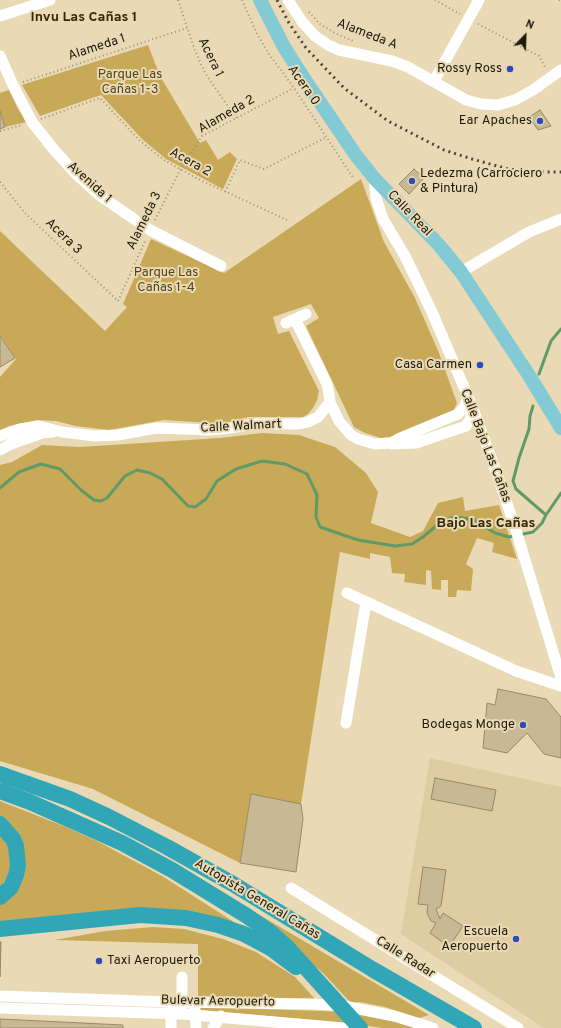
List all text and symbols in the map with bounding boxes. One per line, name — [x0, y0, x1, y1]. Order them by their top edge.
district label: Invu Las Cañas 1 — [31, 10, 137, 26]
street label: Alameda A — [334, 16, 400, 54]
north arrow — [505, 16, 545, 56]
text: N — [523, 17, 536, 33]
street label: Alameda 1 — [66, 31, 128, 65]
street label: Acera 1 — [194, 36, 226, 80]
place label: Rossy Ross — [437, 61, 502, 77]
street label: Acera 0 — [284, 63, 322, 109]
marker: Rossy Ross — [505, 64, 515, 74]
park label: Parque Las Cañas 1-3 — [98, 67, 162, 98]
street label: Alameda 2 — [196, 93, 258, 137]
place label: Ear Apaches — [459, 113, 532, 129]
marker: Ear Apaches — [535, 116, 545, 126]
street label: Acera 2 — [167, 145, 213, 181]
street label: Avenida 1 — [64, 159, 114, 207]
place label: Ledezma (Carrociero & Pintura) — [420, 166, 542, 197]
marker: Ledezma (Carrociero & Pintura) — [407, 176, 417, 186]
street label: Calle Real — [383, 188, 435, 240]
street label: Alameda 3 — [124, 189, 166, 253]
street label: Acera 3 — [41, 216, 85, 258]
park label: Parque Las Cañas 1-4 — [134, 265, 198, 296]
place label: Casa Carmen — [395, 357, 472, 373]
marker: Casa Carmen — [475, 360, 485, 370]
street label: Calle Bajo Las Cañas — [456, 387, 514, 505]
street label: Calle Walmart — [200, 417, 282, 437]
district label: Bajo Las Cañas — [437, 516, 535, 532]
place label: Bodegas Monge — [422, 717, 515, 733]
marker: Bodegas Monge — [518, 720, 528, 730]
street label: Autopista General Cañas — [191, 856, 323, 944]
place label: Escuela Aeropuerto — [441, 924, 508, 955]
street label: Calle Radar — [372, 934, 438, 982]
marker: Escuela Aeropuerto — [511, 934, 521, 944]
place label: Taxi Aeropuerto — [107, 953, 201, 969]
marker: Taxi Aeropuerto — [94, 956, 104, 966]
street label: Bulevar Aeropuerto — [161, 993, 275, 1011]

